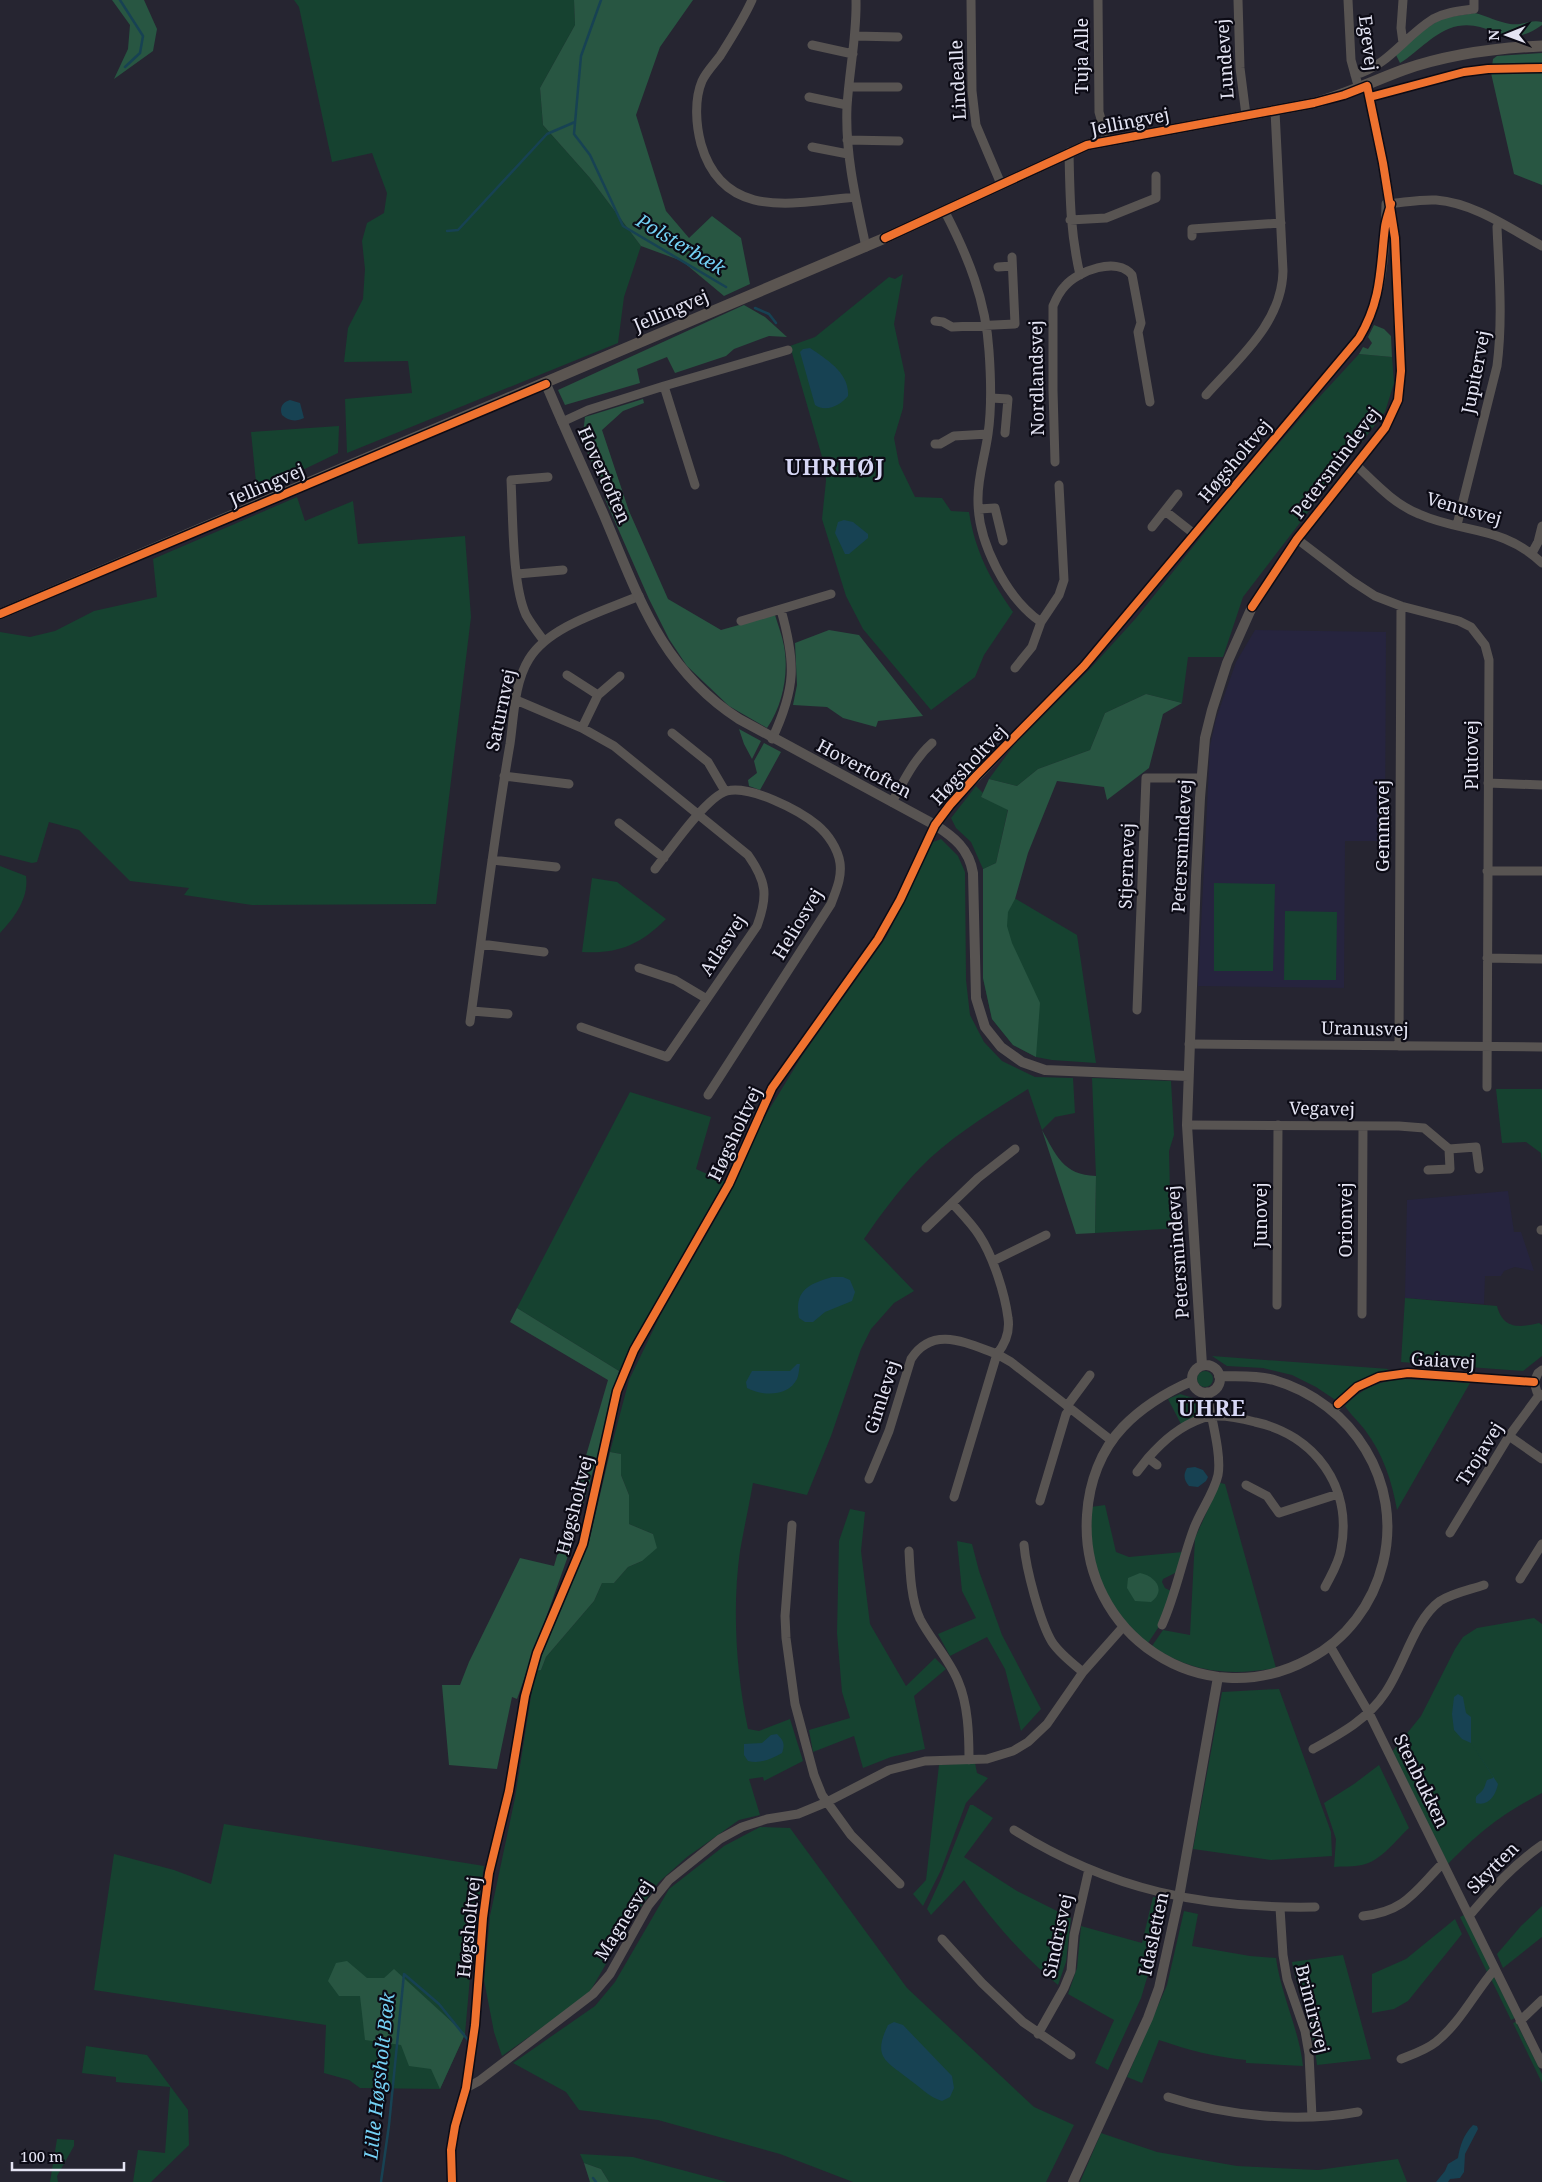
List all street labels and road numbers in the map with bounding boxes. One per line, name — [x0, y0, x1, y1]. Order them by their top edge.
street label: Egevej — [1354, 14, 1384, 72]
street label: Tuja Alle — [1069, 18, 1093, 94]
street label: Lundevej — [1209, 18, 1239, 100]
street label: Lindealle — [943, 39, 971, 121]
street label: Jellingvej — [1087, 102, 1171, 141]
street label: Jellingvej — [628, 283, 712, 337]
street label: Nordlandsvej — [1023, 320, 1049, 436]
street label: Jupitervej — [1455, 328, 1495, 417]
street label: Petersmindevej — [1285, 402, 1385, 523]
street label: Høgsholtvej — [1192, 414, 1276, 507]
street label: Hovertoften — [573, 422, 637, 527]
street label: Jellingvej — [224, 457, 308, 511]
street label: Venusvej — [1424, 486, 1505, 530]
street label: Saturnvej — [480, 667, 520, 753]
street label: Høgsholtvej — [925, 719, 1012, 810]
street label: Plutovej — [1459, 720, 1483, 790]
street label: Hovertoften — [813, 733, 916, 803]
street label: Petersmindevej — [1166, 779, 1196, 913]
street label: Gemmavej — [1370, 780, 1394, 872]
street label: Stjernevej — [1113, 822, 1139, 910]
street label: Heliosvej — [766, 883, 828, 964]
street label: Atlasvej — [693, 909, 751, 980]
street label: Uranusvej — [1321, 1015, 1409, 1041]
street label: Høgsholtvej — [702, 1082, 766, 1185]
street label: Vegavej — [1289, 1095, 1355, 1121]
street label: Junovej — [1248, 1182, 1272, 1249]
street label: Orionvej — [1333, 1182, 1357, 1258]
street label: Petersmindevej — [1160, 1185, 1194, 1320]
street label: Gaiavej — [1410, 1346, 1476, 1374]
street label: Gimlevej — [858, 1357, 904, 1437]
street label: Trojavej — [1450, 1417, 1508, 1490]
street label: Høgsholtvej — [550, 1453, 598, 1557]
street label: Stenbukken — [1389, 1730, 1455, 1832]
street label: Skytten — [1461, 1836, 1524, 1899]
street label: Magnesvej — [589, 1874, 658, 1965]
street label: Høgsholtvej — [451, 1875, 485, 1979]
street label: Idasletten — [1132, 1889, 1174, 1978]
street label: Sindrisvej — [1036, 1891, 1078, 1980]
street label: Brimirsvej — [1290, 1962, 1336, 2056]

